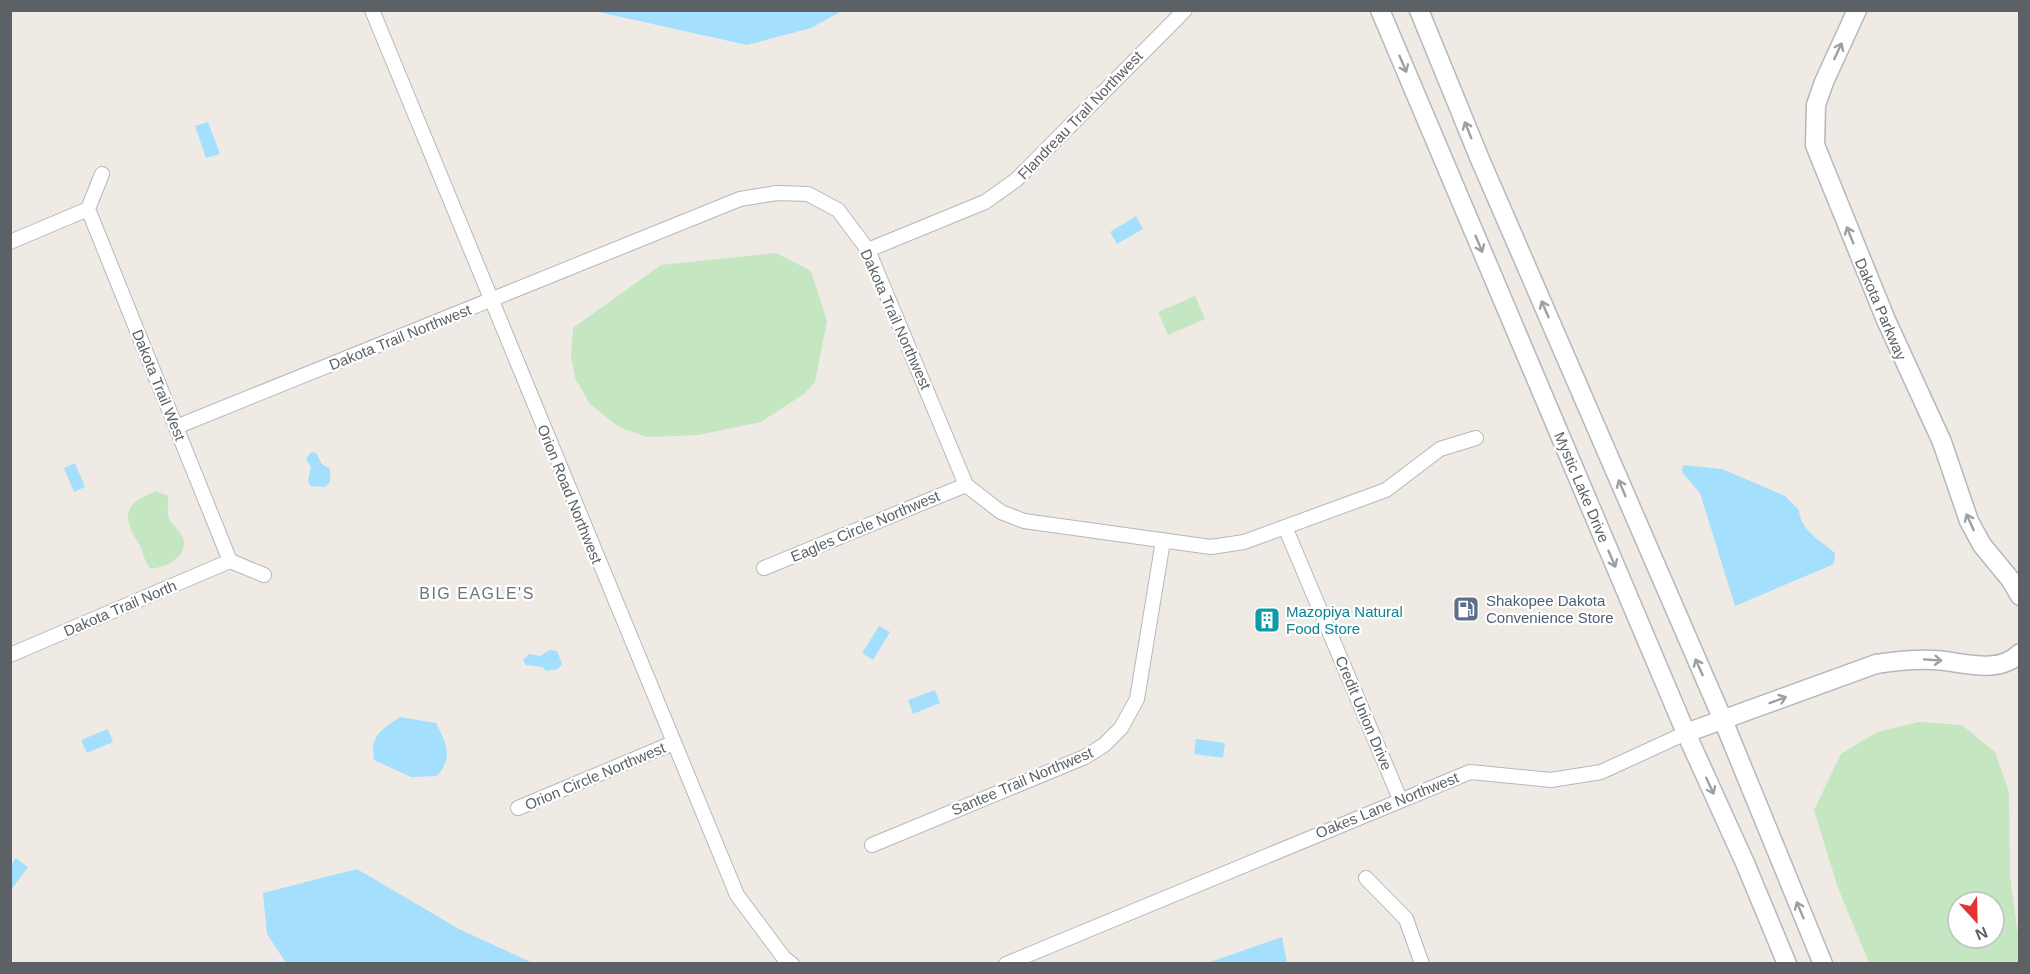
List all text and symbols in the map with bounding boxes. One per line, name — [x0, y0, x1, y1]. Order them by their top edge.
one-way arrow — [1833, 42, 1845, 60]
street label: Flandreau Trail Northwest — [1014, 47, 1146, 183]
one-way arrow — [1398, 55, 1409, 73]
one-way arrow — [1462, 121, 1473, 139]
one-way arrow — [1844, 226, 1855, 245]
one-way arrow — [1474, 234, 1485, 252]
street label: Dakota Trail Northwest — [857, 246, 935, 393]
street label: Dakota Parkway — [1852, 255, 1910, 363]
street label: Dakota Trail Northwest — [326, 300, 474, 373]
one-way arrow — [1539, 300, 1550, 319]
street label: Dakota Trail West — [129, 327, 189, 444]
street label: Orion Road Northwest — [534, 422, 606, 567]
street label: Mystic Lake Drive — [1551, 429, 1613, 545]
one-way arrow — [1616, 479, 1627, 497]
street label: Eagles Circle Northwest — [788, 487, 943, 565]
one-way arrow — [1964, 514, 1976, 532]
one-way arrow — [1607, 549, 1618, 567]
street label: Dakota Trail North — [61, 577, 179, 639]
district label: BIG EAGLE'S — [419, 585, 535, 602]
place label: Shakopee Dakota Convenience Store — [1486, 592, 1614, 626]
fuel station icon: Shakopee Dakota Convenience Store — [1451, 594, 1481, 624]
place label: Mazopiya Natural Food Store — [1286, 603, 1403, 637]
building icon: Mazopiya Natural Food Store — [1252, 605, 1282, 635]
street label: Credit Union Drive — [1332, 653, 1396, 773]
one-way arrow — [1923, 655, 1942, 666]
one-way arrow — [1692, 659, 1704, 677]
one-way arrow — [1768, 694, 1786, 705]
street label: Orion Circle Northwest — [522, 738, 669, 813]
street label: Santee Trail Northwest — [949, 743, 1096, 818]
street label: Oakes Lane Northwest — [1313, 768, 1462, 841]
one-way arrow — [1705, 777, 1717, 795]
north arrow — [1946, 890, 2006, 950]
one-way arrow — [1794, 901, 1805, 919]
text: N — [1973, 923, 1990, 943]

